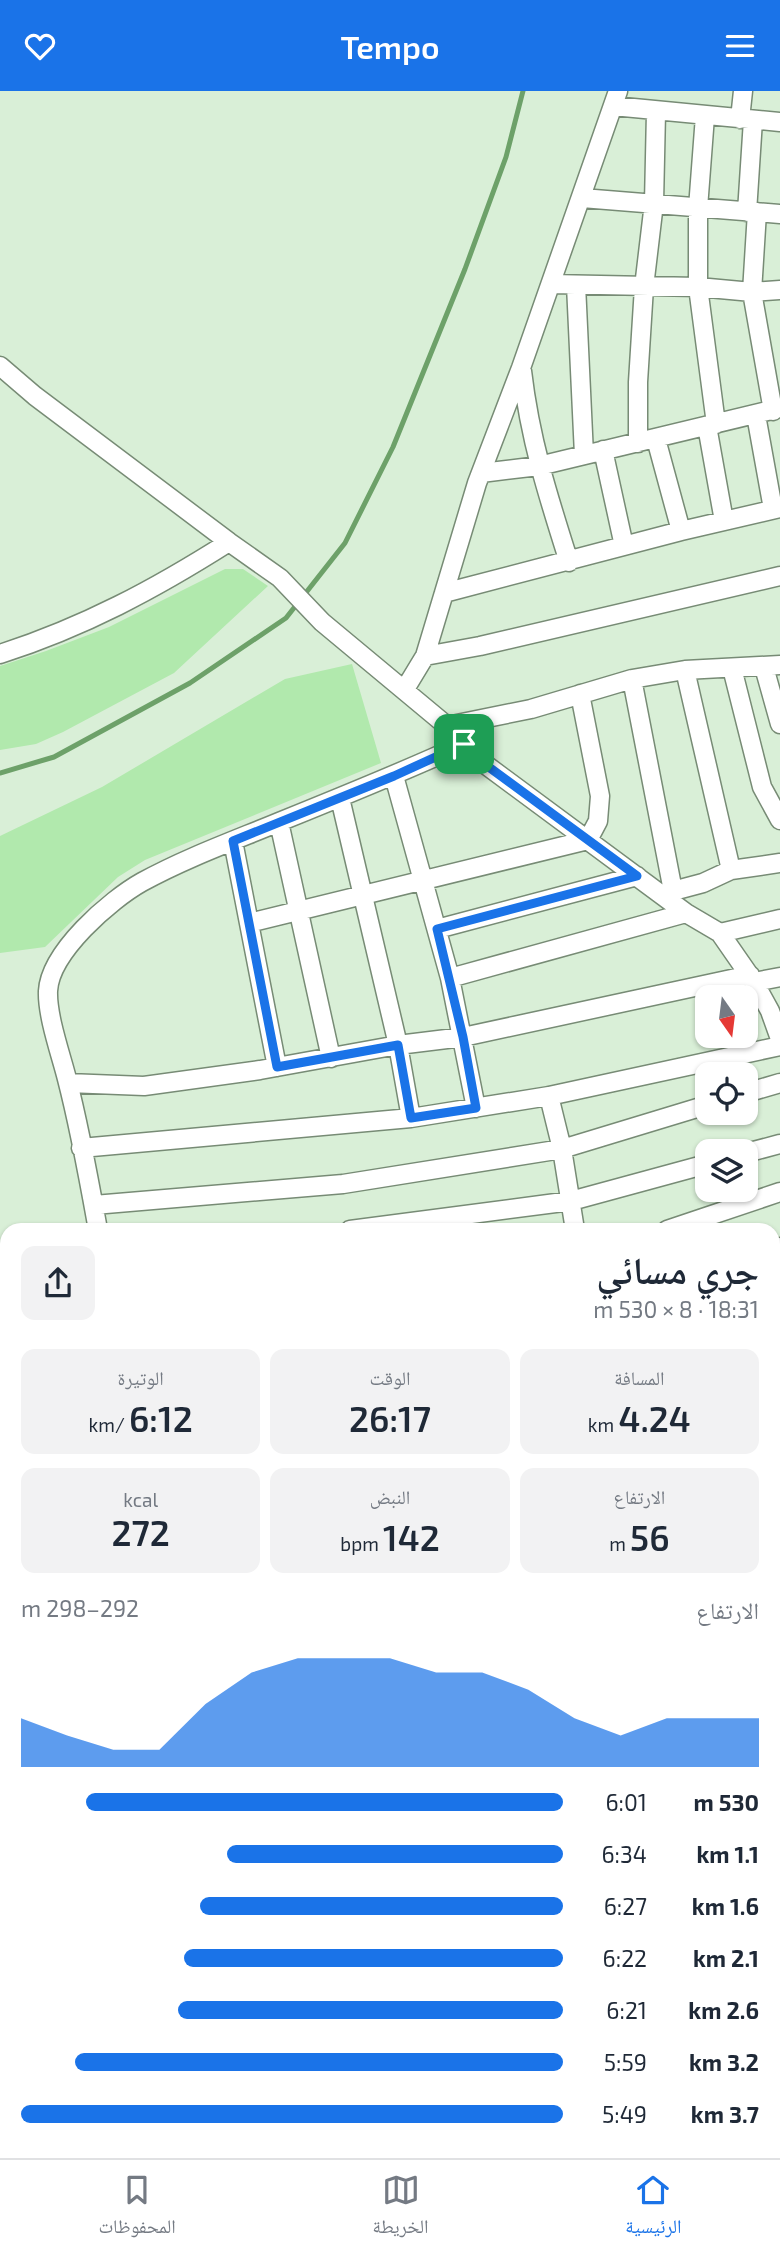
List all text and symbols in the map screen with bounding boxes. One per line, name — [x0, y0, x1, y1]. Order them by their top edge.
icon: heart — [21, 27, 59, 65]
text: Tempo — [341, 27, 439, 65]
icon: menu — [721, 27, 759, 65]
pin — [434, 714, 494, 774]
icon: arrive — [445, 725, 483, 763]
north arrow — [695, 985, 758, 1048]
map controls — [695, 985, 758, 1202]
button: locate — [695, 1062, 758, 1125]
button: layers — [695, 1139, 758, 1202]
button: share — [21, 1246, 95, 1320]
text: جري مسائي — [596, 1246, 759, 1292]
text: 18:31 · 8 × 530 m — [593, 1295, 759, 1323]
text: الوتيرة — [118, 1366, 164, 1389]
text: الوقت — [370, 1366, 410, 1389]
text: المسافة — [614, 1366, 665, 1389]
text: 6:12 — [129, 1397, 193, 1439]
text: 26:17 — [349, 1397, 431, 1439]
text: 4.24 — [618, 1397, 691, 1439]
text: /km — [89, 1413, 129, 1436]
text: km — [588, 1413, 618, 1436]
text: النبض — [370, 1485, 410, 1508]
text: الارتفاع — [613, 1485, 665, 1508]
text: kcal — [123, 1488, 158, 1511]
text: 272 — [112, 1511, 170, 1553]
text: 142 — [383, 1516, 440, 1558]
text: 56 — [630, 1516, 670, 1558]
text: bpm — [340, 1532, 383, 1555]
text: m — [609, 1532, 630, 1555]
text: 292–298 m — [21, 1594, 139, 1622]
text: الارتفاع — [696, 1596, 759, 1624]
text: 6:01 — [605, 1788, 647, 1816]
text: 530 m — [694, 1788, 759, 1816]
text: 6:34 — [601, 1840, 647, 1868]
text: 1.1 km — [696, 1840, 759, 1868]
text: 6:27 — [604, 1892, 647, 1920]
text: 1.6 km — [692, 1892, 759, 1920]
text: 6:22 — [603, 1944, 647, 1972]
text: 2.1 km — [693, 1944, 759, 1972]
text: 6:21 — [606, 1996, 647, 2024]
text: 2.6 km — [688, 1996, 759, 2024]
text: 5:59 — [604, 2048, 647, 2076]
text: 3.2 km — [689, 2048, 759, 2076]
text: 5:49 — [602, 2100, 647, 2128]
text: 3.7 km — [691, 2100, 759, 2128]
tab: المحفوظات — [98, 2171, 176, 2245]
tab: الخريطة — [373, 2171, 428, 2245]
tab: الرئيسية — [625, 2171, 682, 2245]

